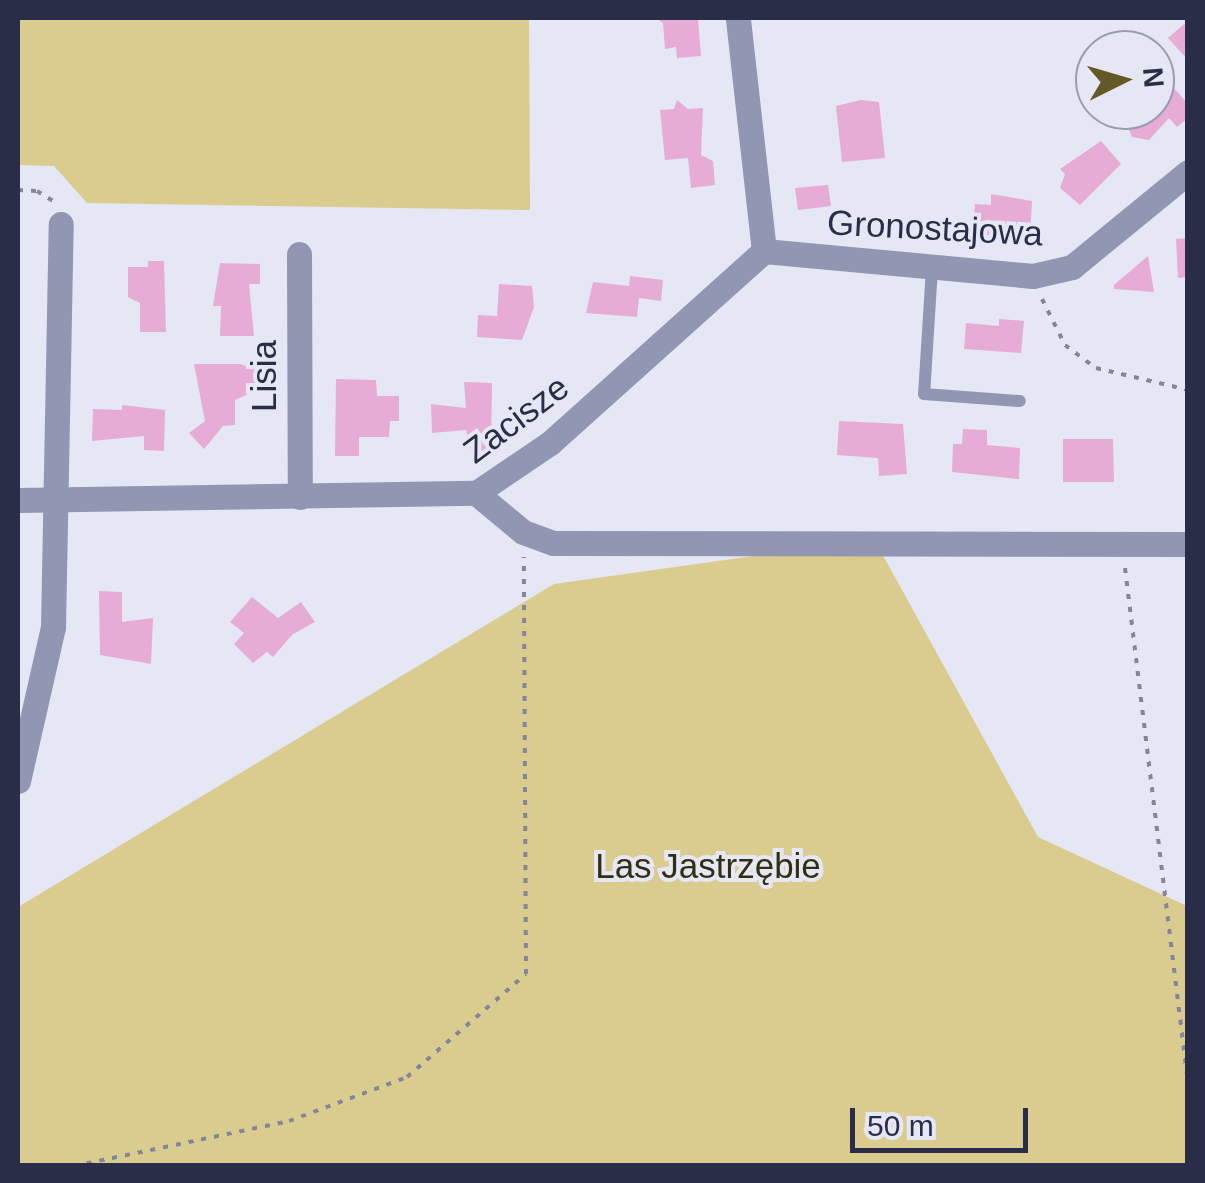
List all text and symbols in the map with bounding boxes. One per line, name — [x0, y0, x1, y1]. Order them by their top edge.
north arrow — [1075, 30, 1175, 130]
text: N — [1137, 66, 1170, 89]
street label: Gronostajowa — [826, 201, 1044, 255]
street label: Lisia — [243, 340, 285, 412]
street label: Zacisze — [455, 366, 577, 472]
park label: Las Jastrzębie — [595, 845, 821, 887]
scale bar — [855, 1088, 1032, 1150]
text: 50 m — [867, 1109, 934, 1142]

